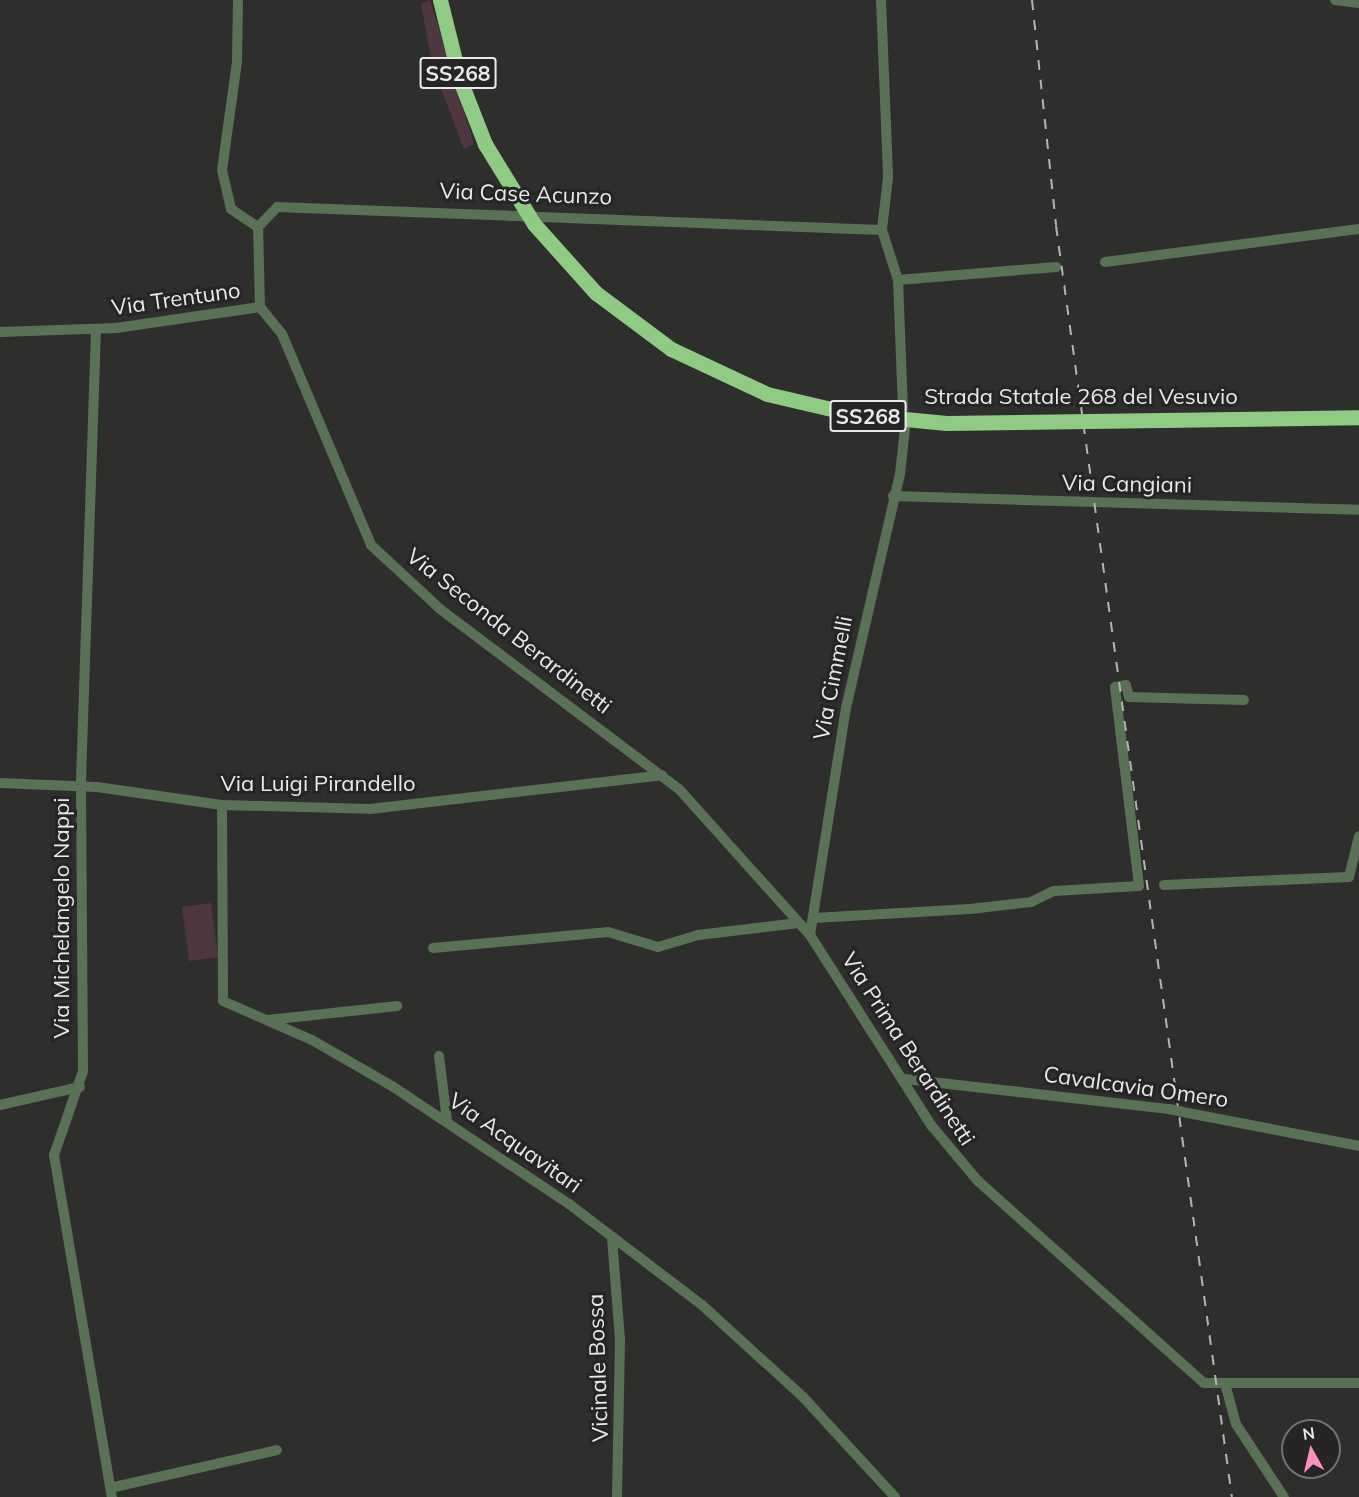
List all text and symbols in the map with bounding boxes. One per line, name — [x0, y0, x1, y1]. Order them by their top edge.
road number: SS268 — [419, 55, 497, 91]
street label: Via Case Acunzo — [439, 178, 613, 210]
street label: Via Trentuno — [110, 277, 242, 321]
street label: Strada Statale 268 del Vesuvio — [924, 384, 1238, 410]
road number: SS268 — [829, 398, 907, 434]
street label: Via Cangiani — [1062, 470, 1192, 498]
street label: Via Seconda Berardinetti — [401, 543, 617, 719]
street label: Via Cimmelli — [808, 614, 858, 742]
street label: Via Luigi Pirandello — [220, 771, 416, 797]
street label: Via Michelangelo Nappi — [49, 798, 75, 1038]
street label: Via Prima Berardinetti — [836, 948, 980, 1150]
street label: Cavalcavia Omero — [1042, 1061, 1230, 1113]
street label: Via Acquavitari — [443, 1087, 587, 1199]
street label: Vicinale Bossa — [582, 1293, 614, 1443]
north arrow — [1281, 1419, 1341, 1479]
text: N — [1301, 1422, 1316, 1444]

